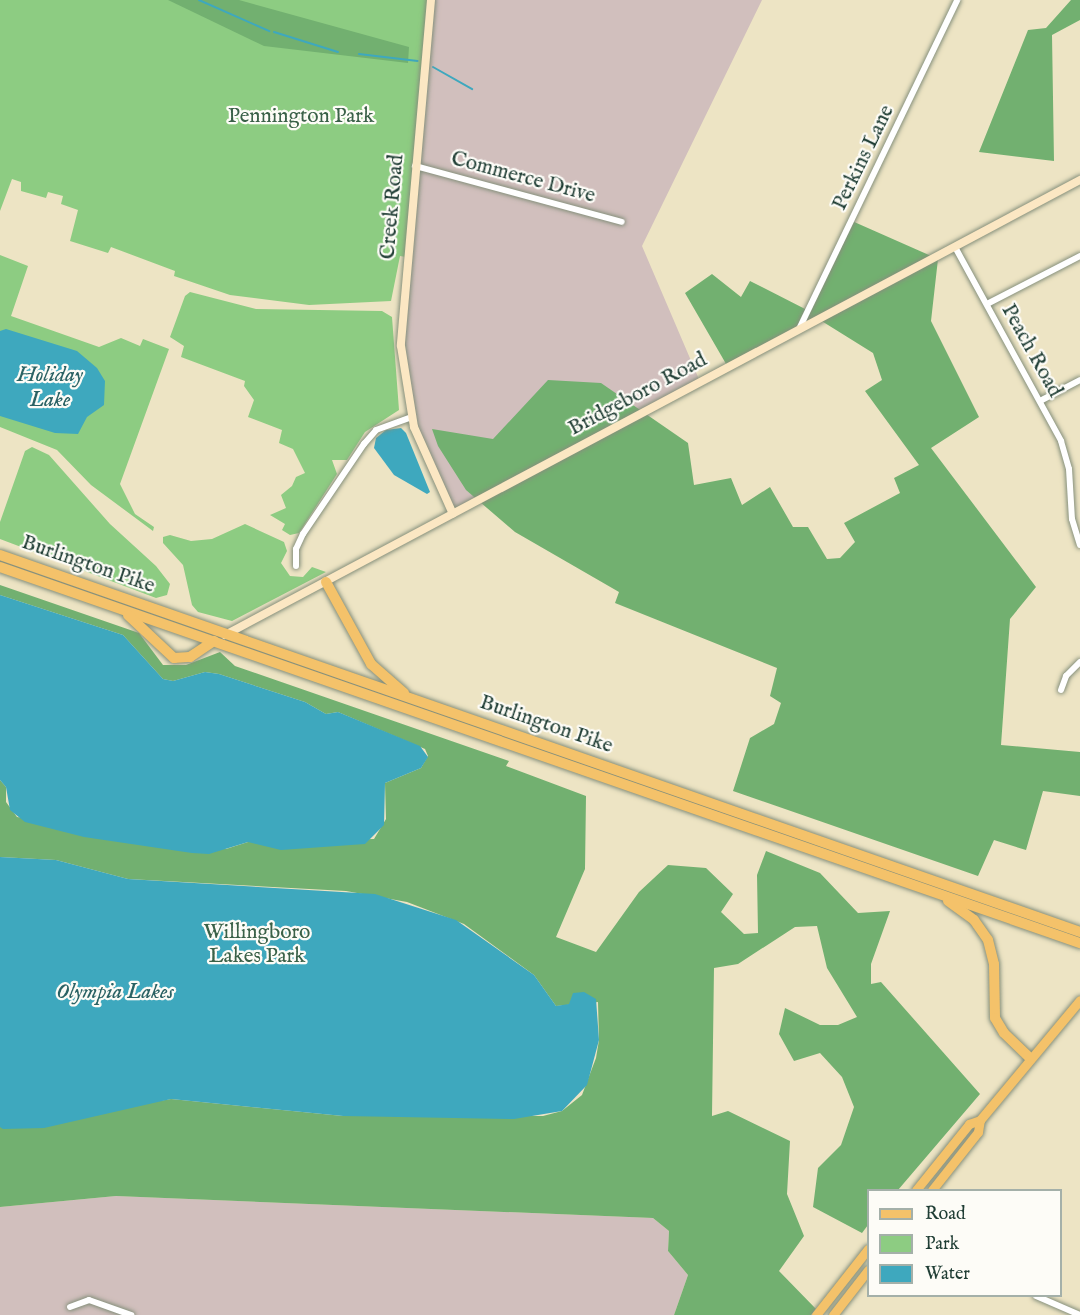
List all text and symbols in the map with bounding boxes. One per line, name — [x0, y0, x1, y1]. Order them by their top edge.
street label: Perkins Lane — [828, 101, 900, 215]
park label: Pennington Park — [228, 104, 374, 130]
street label: Commerce Drive — [448, 147, 598, 209]
street label: Creek Road — [376, 153, 410, 261]
street label: Peach Road — [995, 300, 1067, 402]
street label: Bridgeboro Road — [565, 348, 711, 442]
water label: Holiday Lake — [17, 362, 83, 414]
street label: Burlington Pike — [18, 530, 158, 600]
street label: Burlington Pike — [476, 690, 616, 760]
park label: Willingboro Lakes Park — [204, 920, 310, 970]
water label: Olympia Lakes — [56, 980, 174, 1006]
legend — [867, 1189, 1062, 1297]
text: Road — [925, 1203, 966, 1226]
text: Park — [925, 1233, 959, 1256]
text: Water — [925, 1263, 970, 1286]

